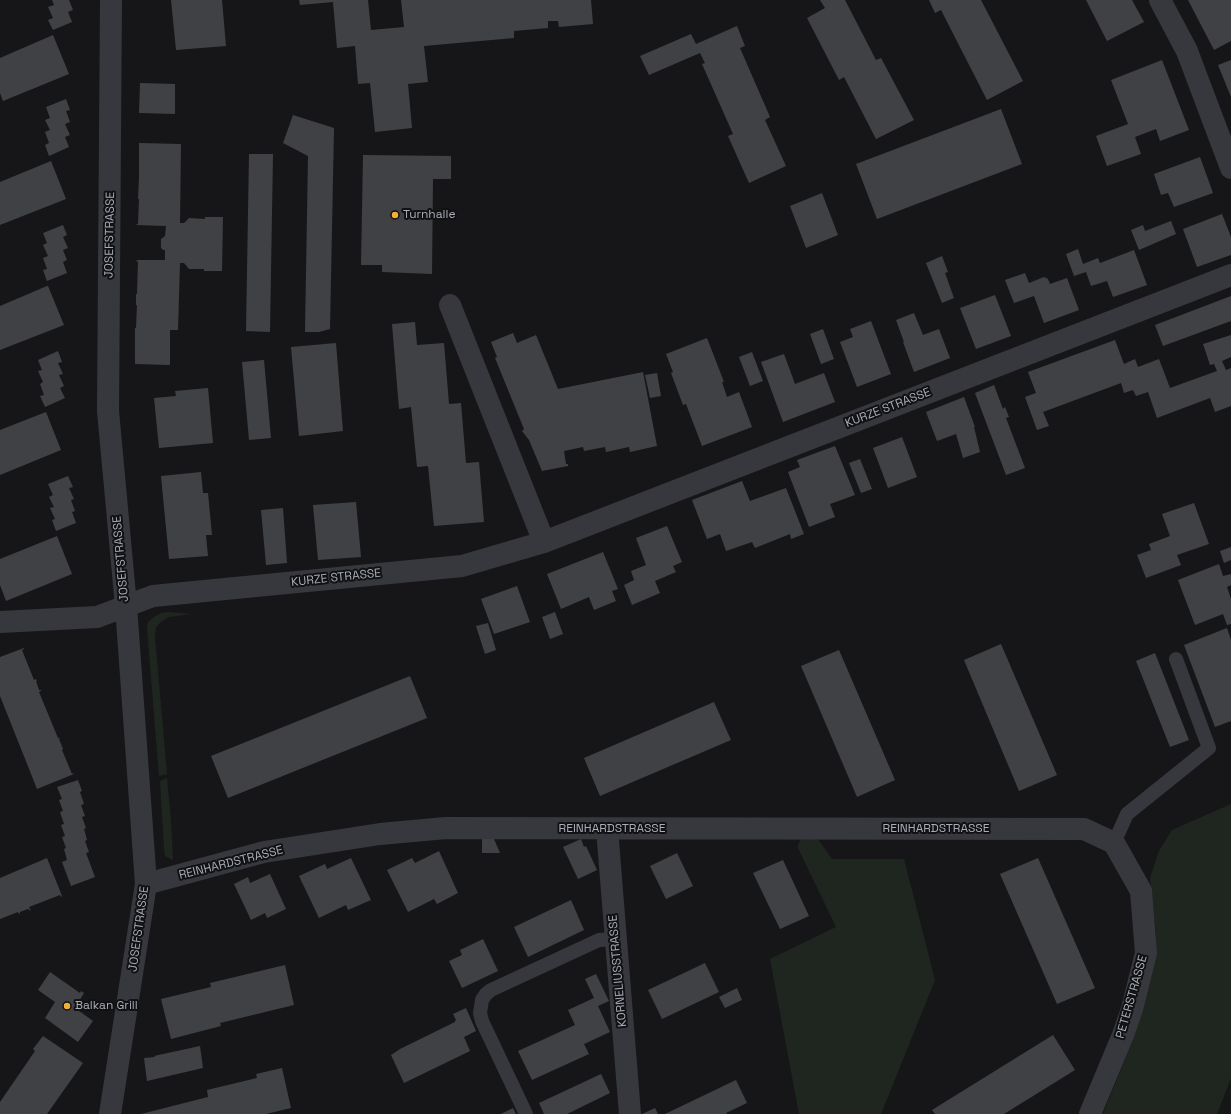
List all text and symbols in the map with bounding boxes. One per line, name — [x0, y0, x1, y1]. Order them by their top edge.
street label: JOSEFSTRASSE — [102, 192, 118, 278]
place label: Turnhalle — [403, 208, 456, 222]
marker: Turnhalle — [390, 210, 400, 220]
street label: KURZE STRASSE — [843, 385, 933, 431]
street label: JOSEFSTRASSE — [110, 515, 132, 603]
street label: KURZE STRASSE — [290, 566, 382, 590]
street label: REINHARDSTRASSE — [559, 822, 665, 836]
street label: REINHARDSTRASSE — [883, 822, 989, 836]
street label: REINHARDSTRASSE — [177, 843, 285, 883]
street label: JOSEFSTRASSE — [126, 885, 152, 973]
street label: KORNELIUSSTRASSE — [606, 914, 630, 1028]
street label: PETERSTRASSE — [1113, 954, 1151, 1040]
place label: Balkan Grill — [75, 999, 138, 1013]
marker: Balkan Grill — [62, 1001, 72, 1011]

